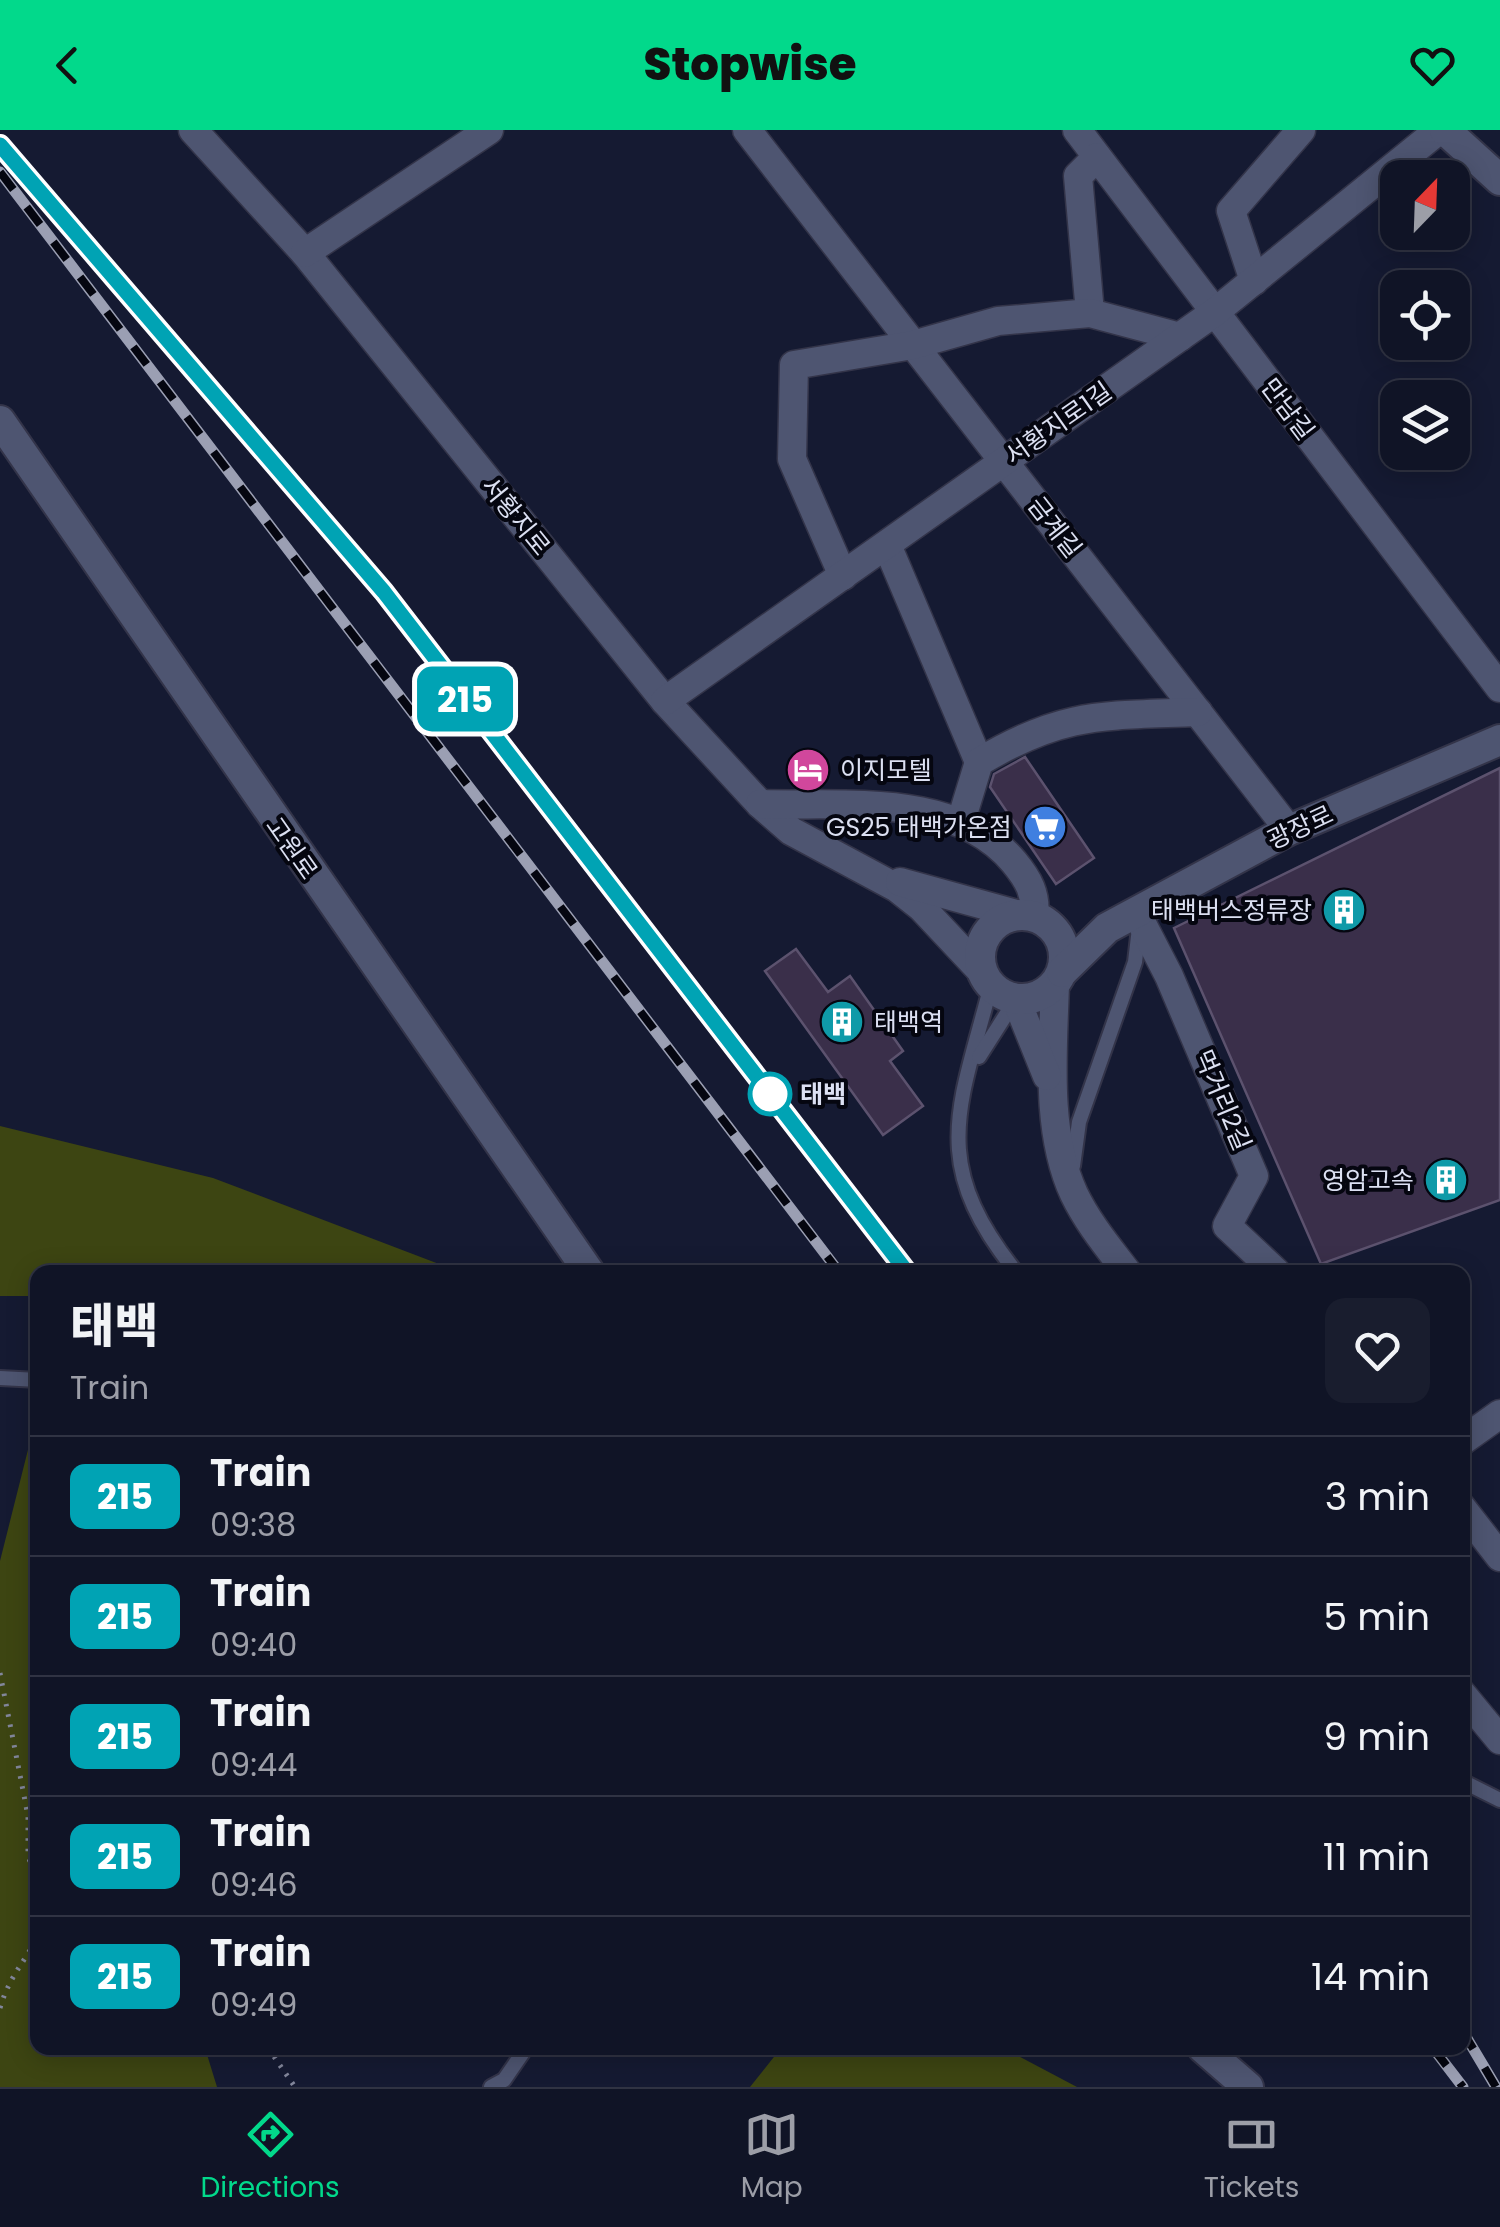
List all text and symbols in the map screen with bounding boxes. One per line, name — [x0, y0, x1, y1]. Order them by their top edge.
text: Stopwise — [643, 33, 857, 96]
icon: back — [40, 38, 95, 93]
icon: heart — [1405, 38, 1460, 93]
north arrow — [1380, 160, 1470, 250]
map controls — [1380, 160, 1470, 470]
button: locate — [1380, 270, 1470, 360]
street label: 만남길 — [1253, 371, 1322, 447]
street label: 서황지로1길 — [998, 374, 1119, 473]
button: layers — [1380, 380, 1470, 470]
street label: 서황지로 — [473, 470, 558, 563]
street label: 금계길 — [1020, 489, 1090, 565]
line badge: 215 — [408, 666, 522, 732]
text: 215 — [437, 675, 493, 724]
hotel icon: 이지모텔 — [785, 747, 831, 793]
place label: 이지모텔 — [840, 753, 932, 788]
street label: 광장로 — [1262, 797, 1339, 858]
supermarket icon: GS25 태백가온점 — [1022, 804, 1068, 850]
street label: 고원로 — [257, 810, 326, 887]
place label: GS25 태백가온점 — [826, 810, 1012, 845]
building icon: 태백버스정류장 — [1321, 887, 1367, 933]
place label: 태백버스정류장 — [1151, 893, 1312, 928]
building icon: 태백역 — [819, 999, 865, 1045]
place label: 태백역 — [874, 1005, 943, 1040]
street label: 먹거리2길 — [1186, 1044, 1259, 1156]
marker: 태백 — [749, 1073, 791, 1115]
place label: 태백 — [800, 1077, 846, 1112]
building icon: 영암고속 — [1423, 1157, 1469, 1203]
place label: 영암고속 — [1322, 1163, 1414, 1198]
text: 태백 — [70, 1293, 158, 1360]
button: heart — [1325, 1298, 1430, 1403]
text: Train — [70, 1365, 149, 1410]
text: Train — [210, 1446, 311, 1499]
text: 3 min — [1325, 1470, 1430, 1523]
text: 215 — [97, 1472, 153, 1521]
text: 09:38 — [210, 1502, 296, 1547]
text: Train — [210, 1566, 311, 1619]
text: 5 min — [1323, 1590, 1430, 1643]
text: 215 — [97, 1592, 153, 1641]
text: 09:40 — [210, 1622, 297, 1667]
text: Train — [210, 1686, 311, 1739]
text: 9 min — [1323, 1710, 1430, 1763]
text: 215 — [97, 1712, 153, 1761]
text: 09:44 — [210, 1742, 297, 1787]
text: Train — [210, 1806, 311, 1859]
text: 11 min — [1323, 1830, 1430, 1883]
text: 215 — [97, 1832, 153, 1881]
text: 09:46 — [210, 1862, 298, 1907]
text: Train — [210, 1926, 311, 1979]
text: 14 min — [1311, 1950, 1430, 2003]
text: 215 — [97, 1952, 153, 2001]
text: 09:49 — [210, 1982, 297, 2027]
tab: Directions — [201, 2107, 340, 2209]
tab: Map — [741, 2107, 803, 2209]
tab: Tickets — [1204, 2107, 1299, 2209]

